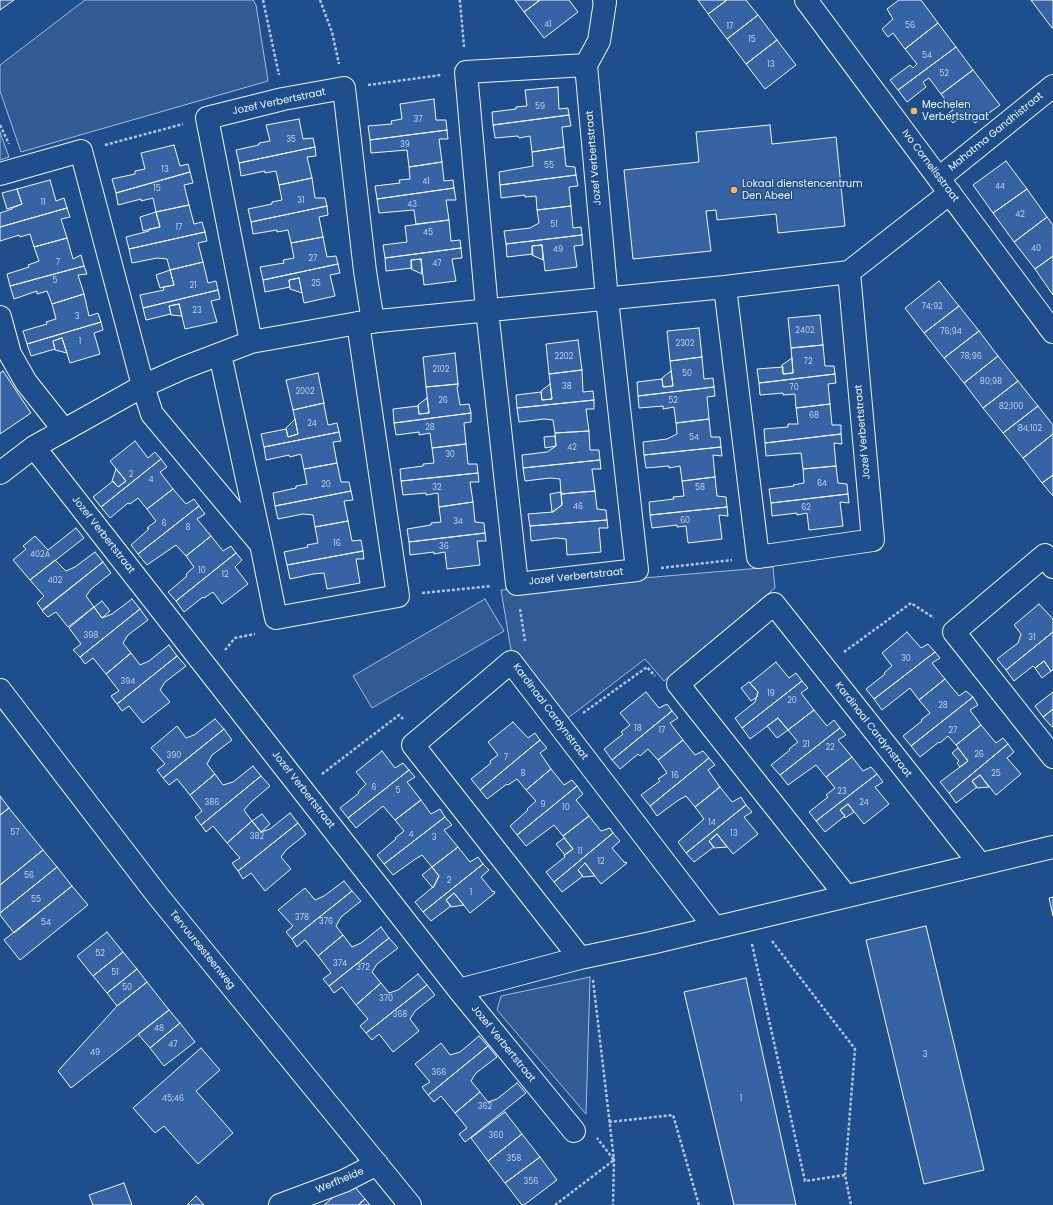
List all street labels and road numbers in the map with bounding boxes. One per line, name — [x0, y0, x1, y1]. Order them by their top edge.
street label: Jozef Verbertstraat — [231, 86, 327, 118]
street label: Mahatma Gandhistraat — [946, 90, 1046, 174]
street label: Jozef Verbertstraat — [584, 110, 604, 206]
street label: Ivo Cornelisstraat — [899, 127, 961, 205]
street label: Jozef Verbertstraat — [853, 384, 873, 480]
street label: Jozef Verbertstraat — [69, 494, 137, 576]
street label: Jozef Verbertstraat — [528, 566, 624, 588]
street label: Kardinaal Cardynstraat — [510, 661, 590, 763]
street label: Kardinaal Cardynstraat — [832, 680, 914, 780]
street label: Jozef Verbertstraat — [269, 749, 337, 831]
street label: Tervuursesteenweg — [167, 908, 237, 992]
street label: Jozef Verbertstraat — [468, 1003, 538, 1085]
street label: Werfheide — [314, 1166, 366, 1196]

